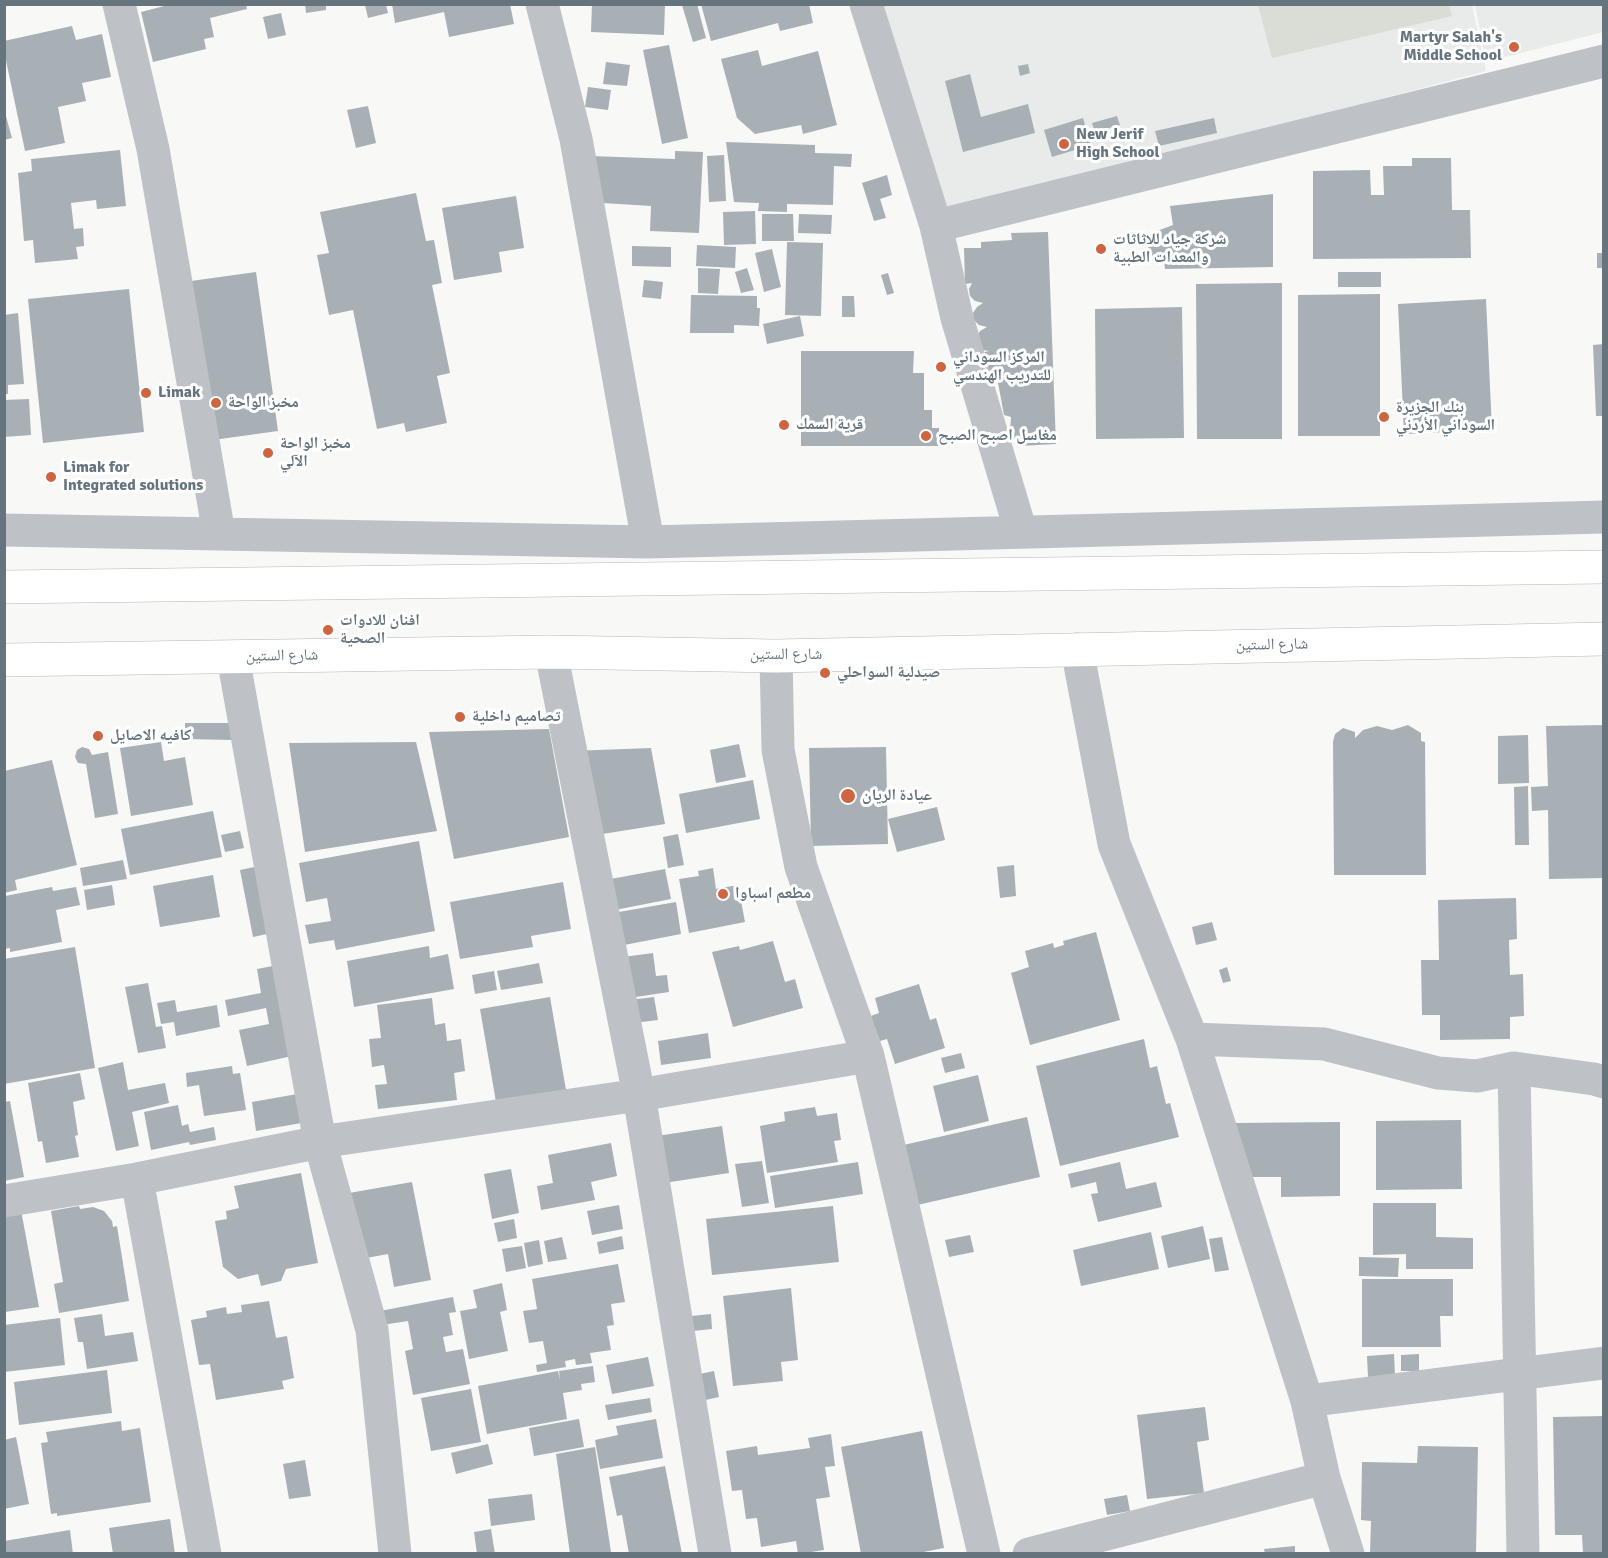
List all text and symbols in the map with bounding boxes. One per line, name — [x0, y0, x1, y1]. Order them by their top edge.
place label: Martyr Salah's Middle School — [1400, 28, 1502, 66]
marker: Martyr Salah's Middle School — [1507, 40, 1521, 54]
place label: New Jerif High School — [1076, 125, 1159, 163]
marker: New Jerif High School — [1057, 137, 1071, 151]
place label: شركة جياد للاثاثات والمعدات الطبية — [1113, 230, 1226, 268]
marker: شركة جياد للاثاثات والمعدات الطبية — [1094, 242, 1108, 256]
place label: المركز السوداني للتدريب الهندسي — [953, 348, 1051, 386]
marker: المركز السوداني للتدريب الهندسي — [934, 360, 948, 374]
place label: Limak — [158, 383, 200, 403]
marker: Limak — [139, 386, 153, 400]
place label: مخبز الواحة — [228, 393, 299, 413]
marker: مخبز الواحة — [209, 396, 223, 410]
place label: بنك الجزيرة السوداني الأردني — [1396, 398, 1495, 436]
marker: بنك الجزيرة السوداني الأردني — [1377, 410, 1391, 424]
place label: قرية السمك — [796, 415, 863, 435]
marker: قرية السمك — [777, 418, 791, 432]
place label: مغاسل اصبح الصبح — [938, 426, 1057, 446]
marker: مغاسل اصبح الصبح — [919, 429, 933, 443]
place label: مخبز الواحة الآلي — [280, 434, 351, 472]
marker: مخبز الواحة الآلي — [261, 446, 275, 460]
place label: Limak for Integrated solutions — [63, 458, 203, 496]
marker: Limak for Integrated solutions — [44, 470, 58, 484]
place label: افنان للادوات الصحية — [340, 611, 420, 649]
marker: افنان للادوات الصحية — [321, 623, 335, 637]
street label: شارع الستين — [1236, 635, 1308, 655]
street label: شارع الستين — [750, 645, 822, 665]
street label: شارع الستين — [246, 646, 318, 666]
place label: صيدلية السواحلي — [837, 663, 940, 683]
marker: صيدلية السواحلي — [818, 666, 832, 680]
place label: تصاميم داخلية — [472, 707, 560, 727]
marker: تصاميم داخلية — [453, 710, 467, 724]
place label: كافيه الاصايل — [110, 726, 191, 746]
marker: كافيه الاصايل — [91, 729, 105, 743]
place label: عيادة الريان — [862, 786, 932, 806]
marker: عيادة الريان — [839, 787, 857, 805]
place label: مطعم اسباوا — [735, 884, 811, 904]
marker: مطعم اسباوا — [716, 887, 730, 901]

